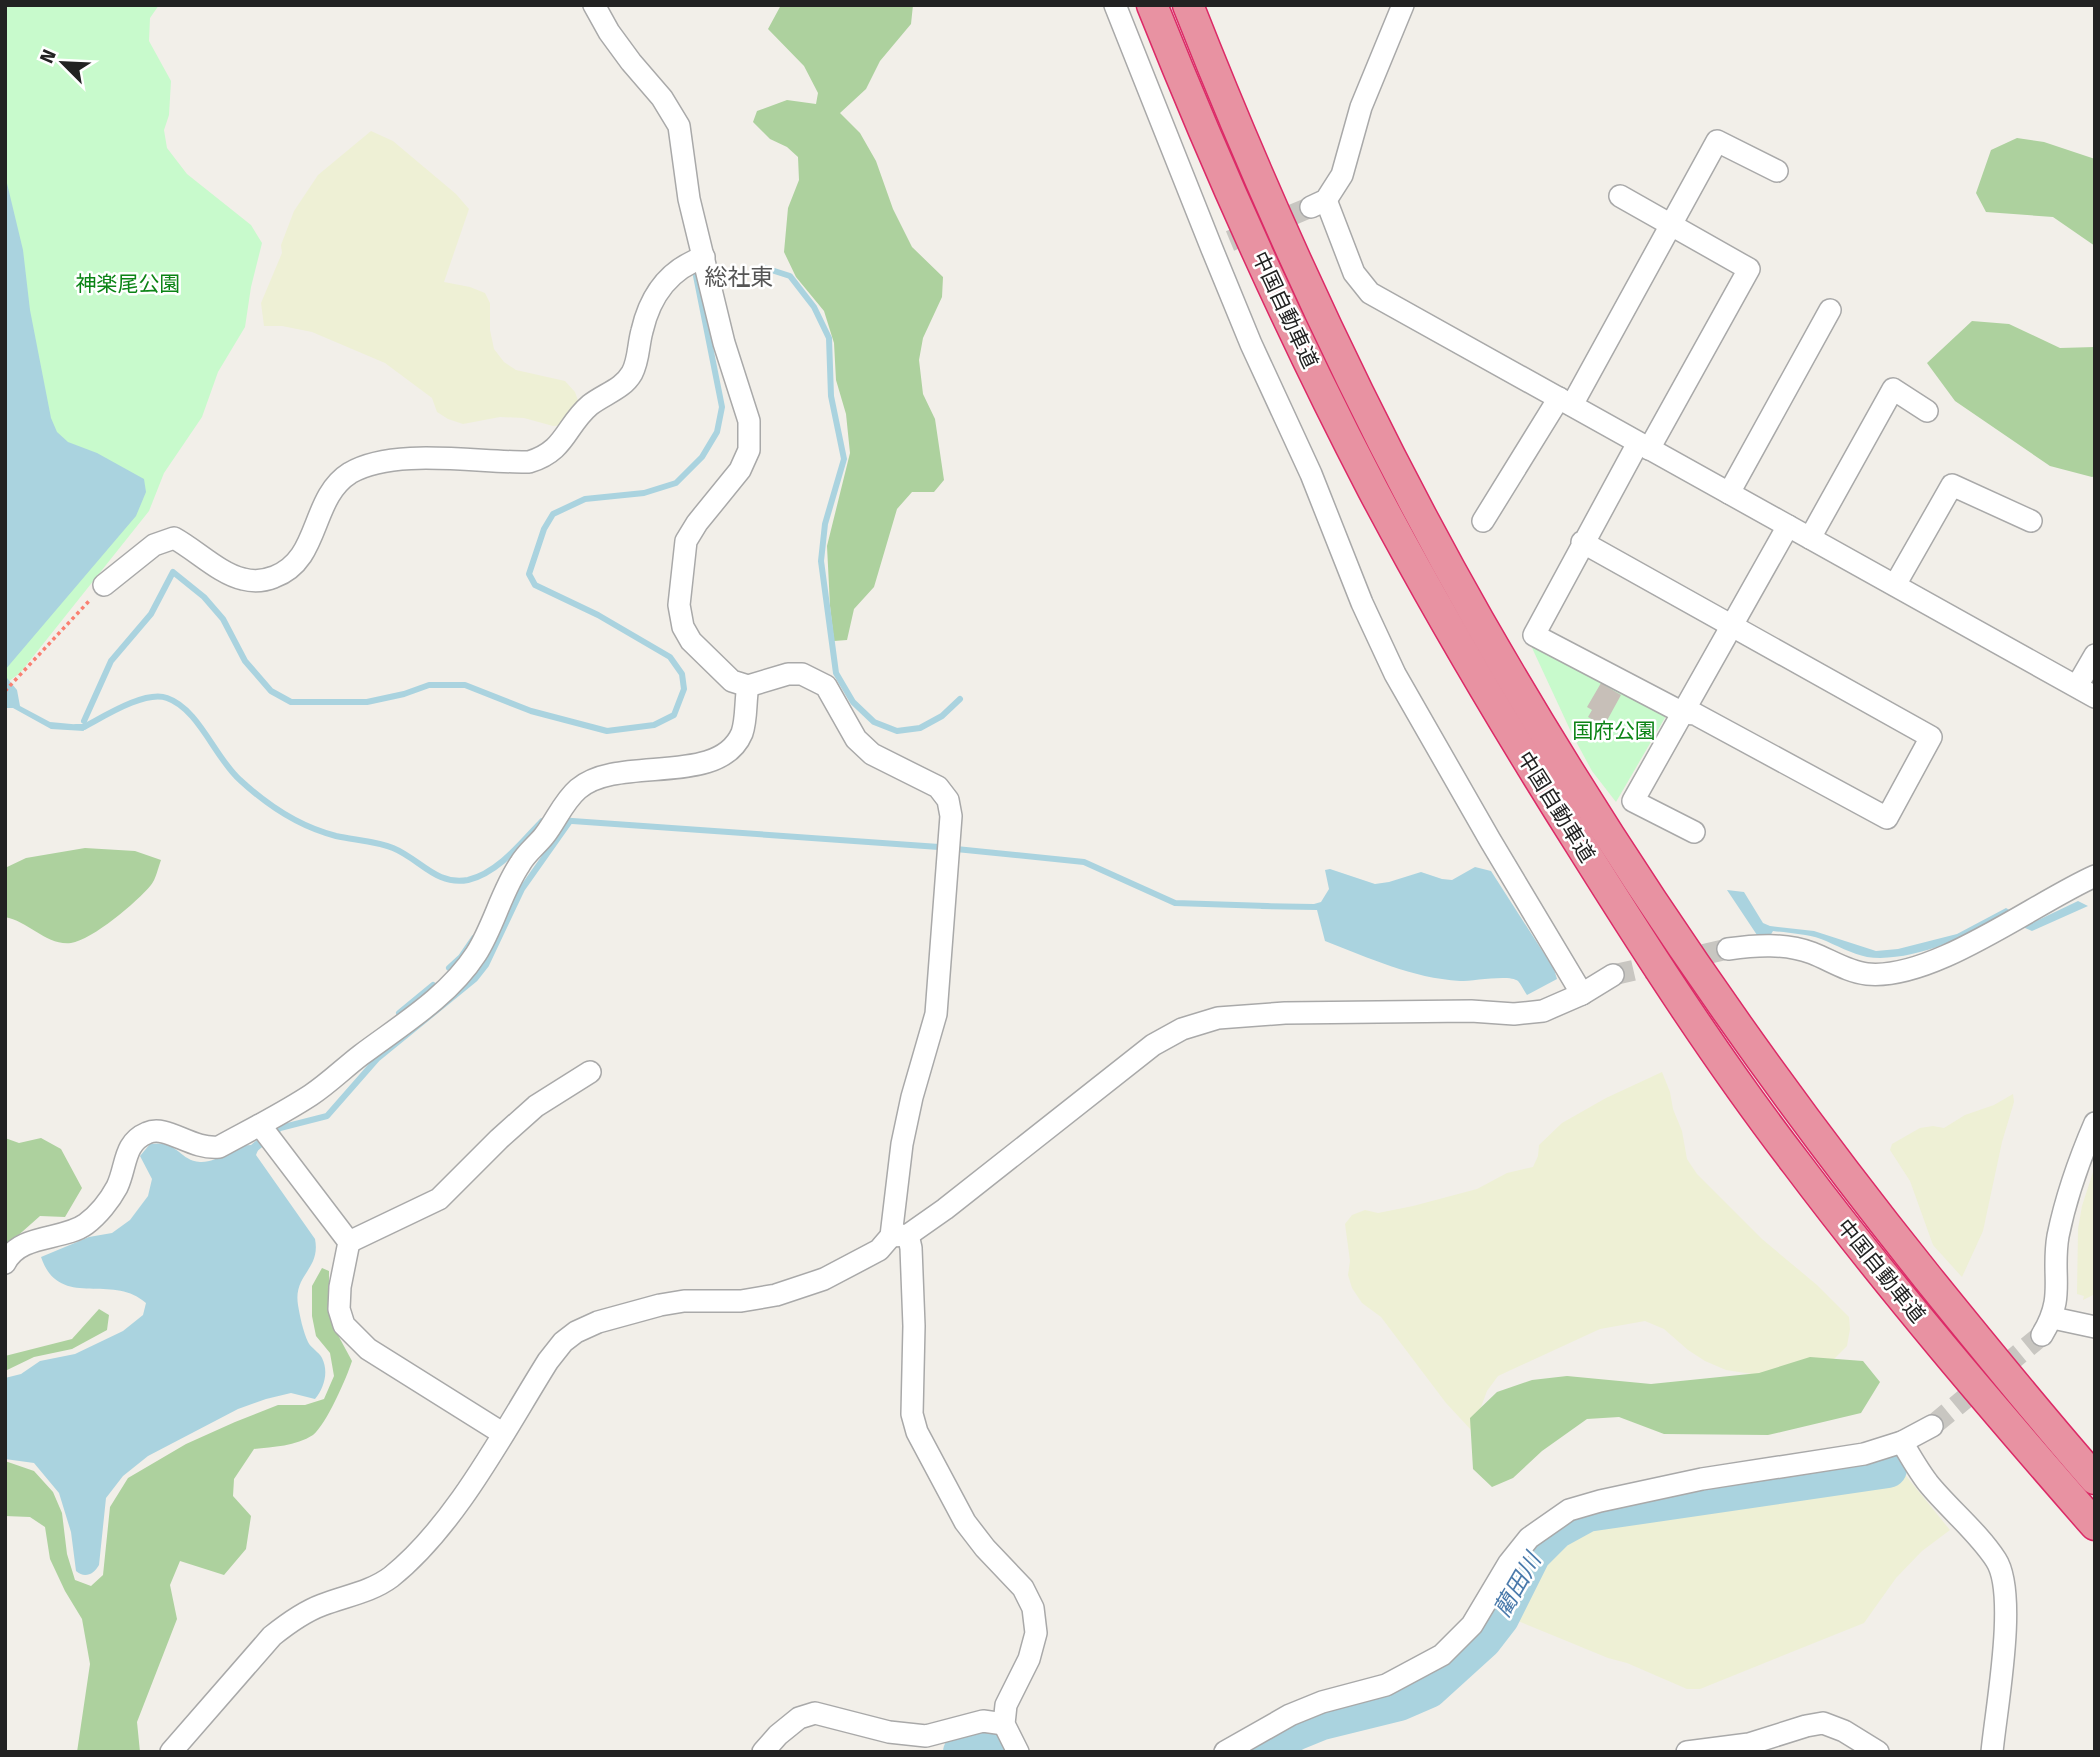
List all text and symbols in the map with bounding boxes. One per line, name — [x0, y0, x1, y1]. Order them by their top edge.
north arrow — [28, 28, 98, 98]
text: N — [35, 46, 61, 67]
street label: 中国自動車道 — [1247, 247, 1323, 373]
district label: 総社東 — [705, 263, 774, 291]
park label: 神楽尾公園 — [76, 271, 181, 297]
park label: 国府公園 — [1572, 718, 1656, 744]
street label: 中国自動車道 — [1512, 747, 1600, 867]
street label: 中国自動車道 — [1831, 1214, 1931, 1328]
water label: 藺田川 — [1488, 1546, 1548, 1622]

